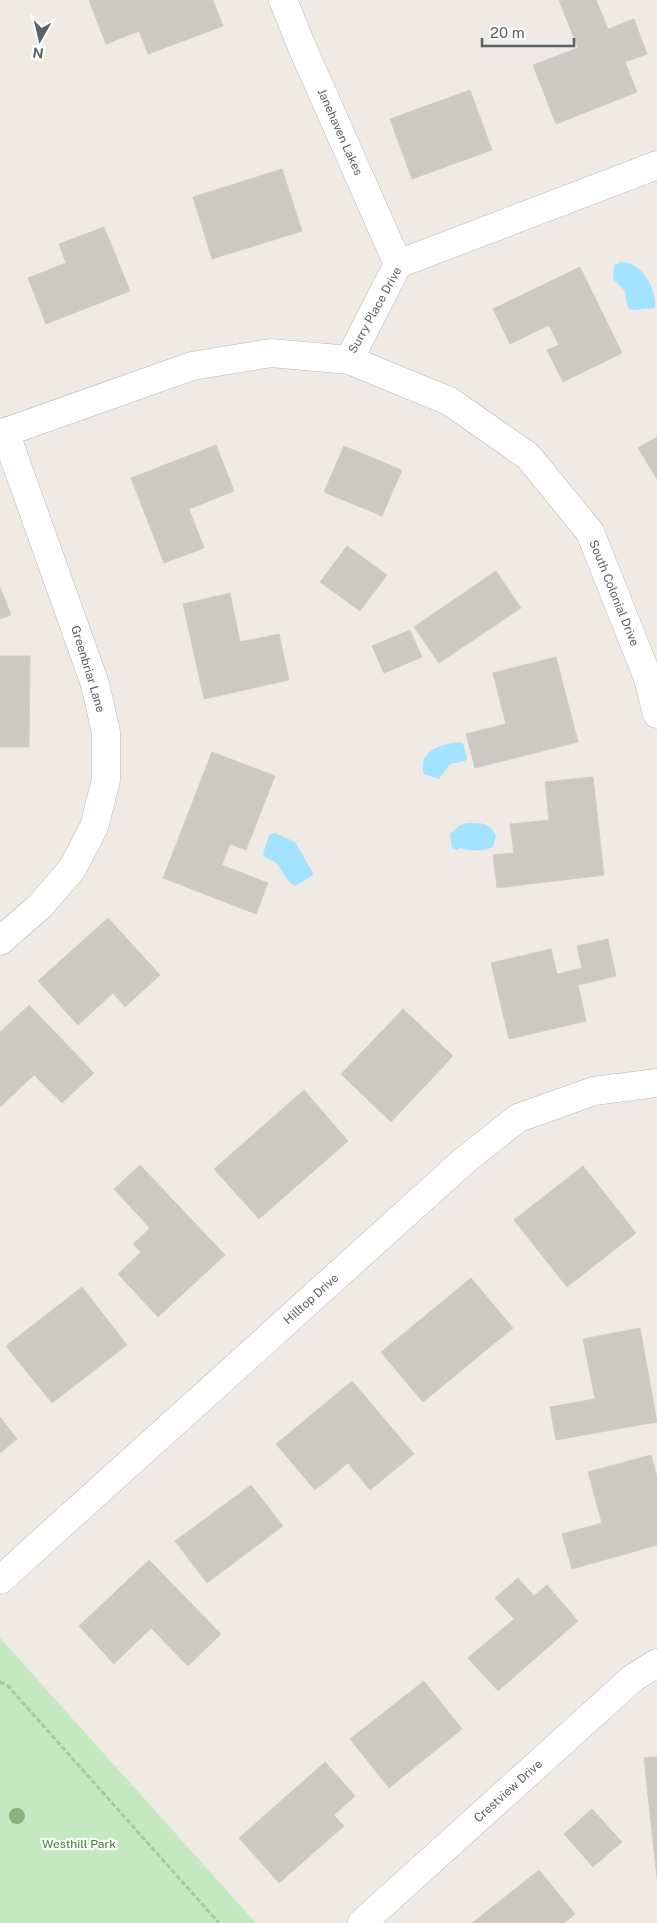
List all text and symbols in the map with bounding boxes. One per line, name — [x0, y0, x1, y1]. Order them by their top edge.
north arrow — [15, 15, 65, 65]
scale bar — [482, 15, 574, 47]
text: 20 m — [490, 24, 525, 41]
text: N — [32, 44, 45, 62]
street label: Janehaven Lakes — [315, 86, 365, 178]
street label: Surry Place Drive — [345, 264, 405, 356]
street label: South Colonial Drive — [586, 538, 642, 648]
street label: Greenbriar Lane — [68, 624, 108, 714]
street label: Hilltop Drive — [281, 1271, 341, 1327]
street label: Crestview Drive — [471, 1757, 545, 1825]
park label: Westhill Park — [42, 1837, 116, 1851]

